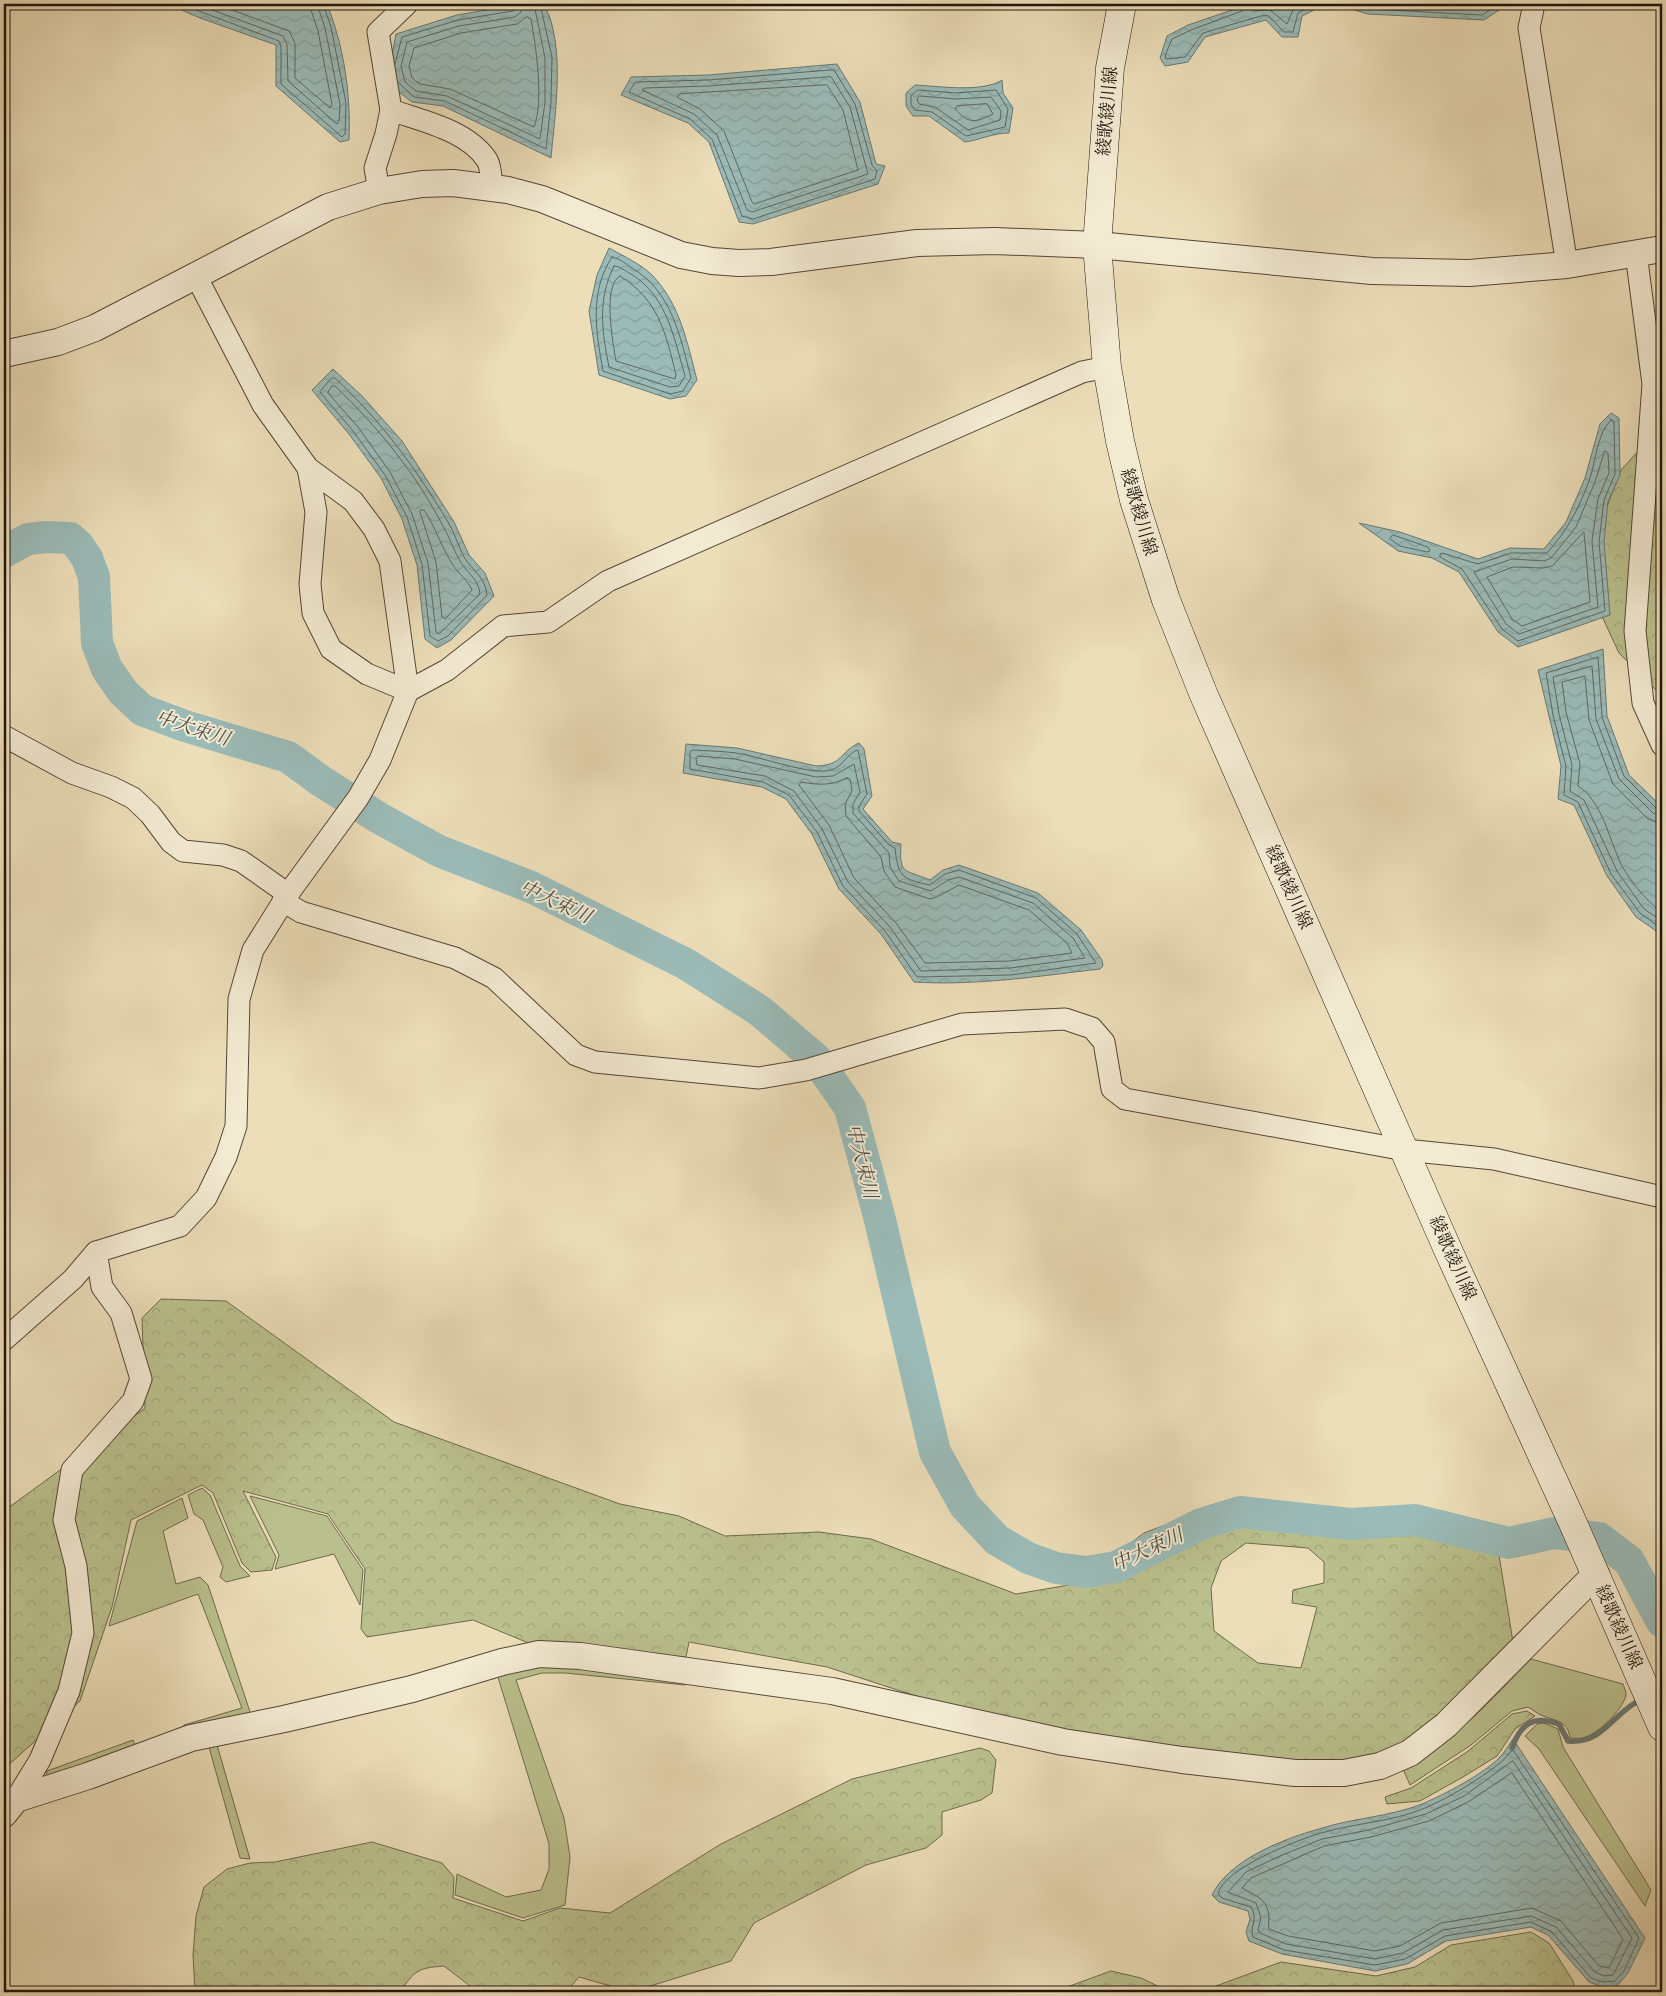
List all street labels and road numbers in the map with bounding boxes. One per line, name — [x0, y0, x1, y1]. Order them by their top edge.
street label: 綾歌綾川線 — [1091, 65, 1124, 157]
street label: 綾歌綾川線 — [1114, 465, 1163, 559]
street label: 綾歌綾川線 — [1259, 841, 1318, 933]
street label: 綾歌綾川線 — [1423, 1212, 1482, 1304]
street label: 綾歌綾川線 — [1589, 1581, 1648, 1673]

